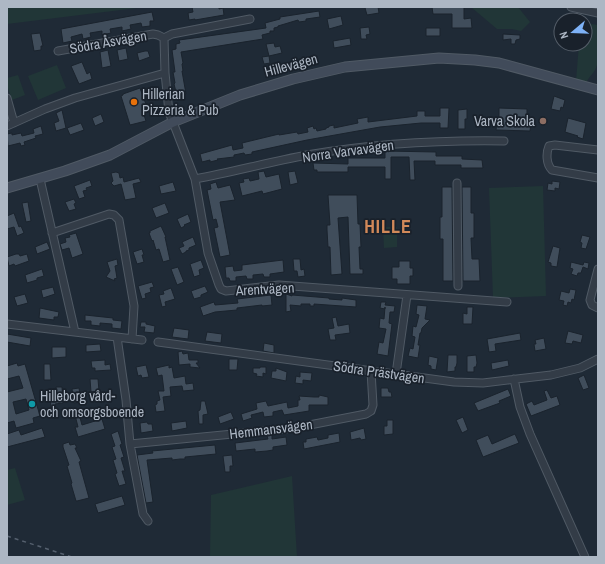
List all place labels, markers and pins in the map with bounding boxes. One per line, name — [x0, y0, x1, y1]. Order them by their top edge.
place label: Hillerian Pizzeria & Pub — [142, 85, 219, 119]
marker: Hillerian Pizzeria & Pub — [129, 97, 139, 107]
place label: Varva Skola — [474, 112, 536, 130]
marker: Varva Skola — [538, 116, 548, 126]
place label: Hilleborg vård- och omsorgsboende — [40, 387, 144, 421]
marker: Hilleborg vård- och omsorgsboende — [27, 399, 37, 409]

